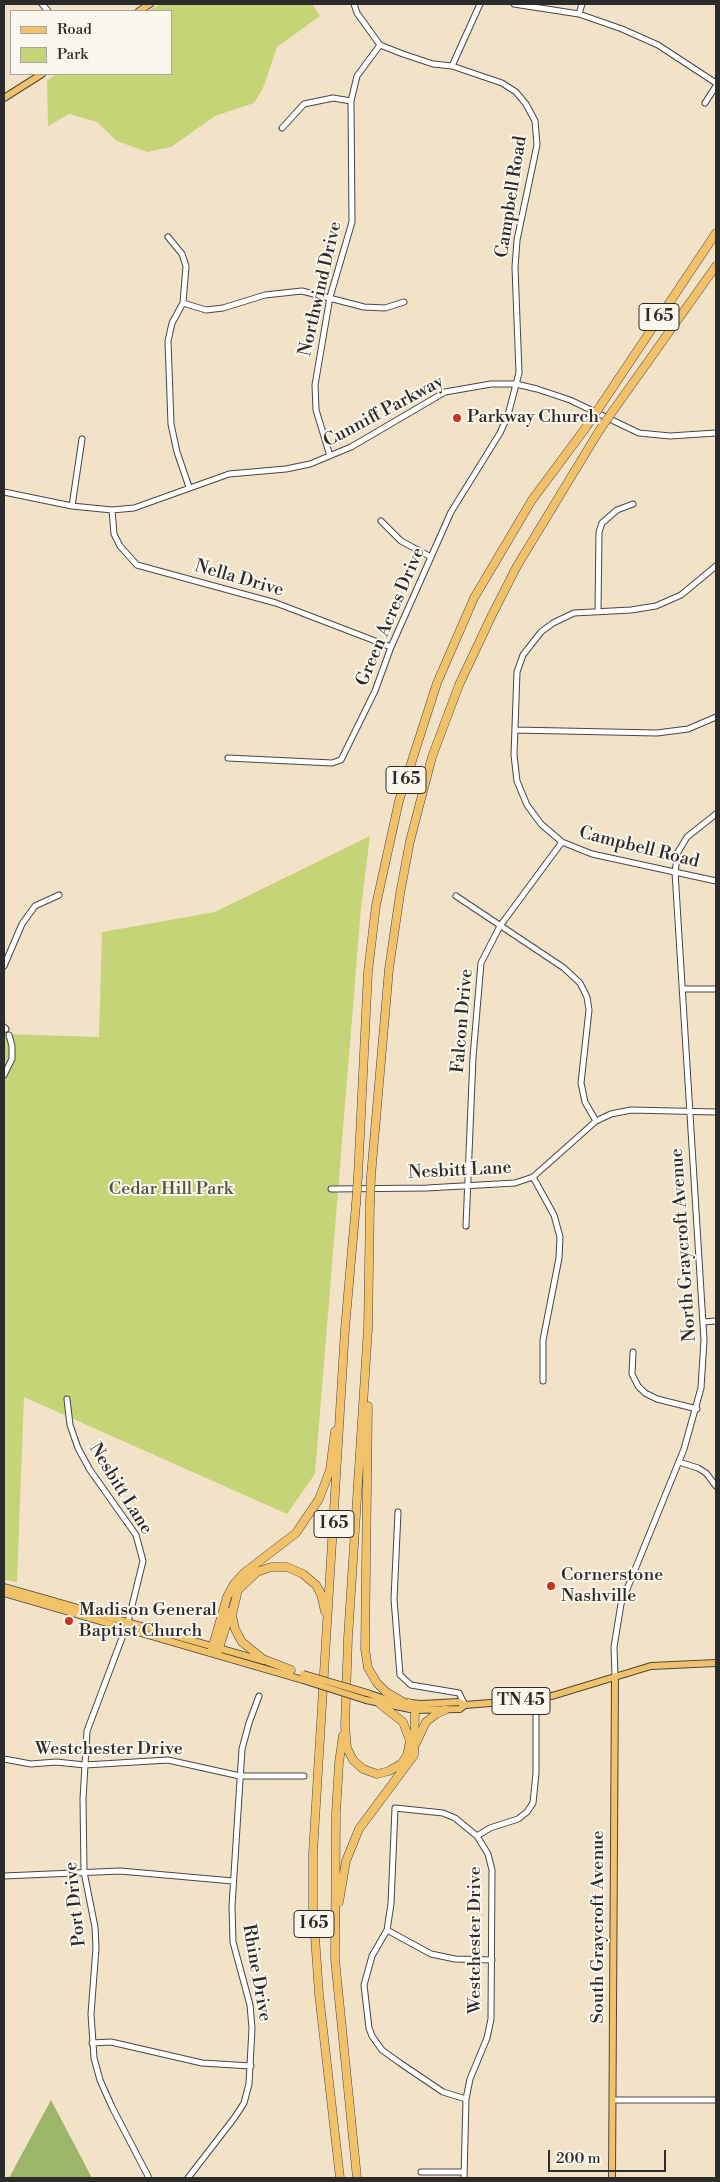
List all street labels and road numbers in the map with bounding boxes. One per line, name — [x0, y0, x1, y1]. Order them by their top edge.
street label: Campbell Road — [492, 135, 532, 259]
street label: Northwind Drive — [295, 220, 347, 358]
road number: I 65 — [639, 304, 679, 330]
street label: Cunniff Parkway — [320, 371, 448, 453]
street label: Green Acres Drive — [352, 544, 430, 690]
street label: Nella Drive — [192, 556, 286, 602]
road number: I 65 — [386, 766, 426, 794]
street label: Campbell Road — [577, 823, 701, 873]
street label: Falcon Drive — [448, 968, 478, 1074]
street label: North Graycroft Avenue — [666, 1148, 702, 1342]
street label: Nesbitt Lane — [408, 1158, 512, 1184]
street label: Nesbitt Lane — [83, 1439, 157, 1539]
road number: I 65 — [314, 1510, 354, 1538]
road number: TN 45 — [492, 1688, 550, 1714]
street label: Westchester Drive — [35, 1739, 183, 1761]
street label: South Graycroft Avenue — [588, 1830, 610, 2024]
street label: Port Drive — [61, 1860, 91, 1948]
street label: Westchester Drive — [465, 1866, 487, 2014]
road number: I 65 — [294, 1910, 334, 1938]
street label: Rhine Drive — [237, 1923, 275, 2023]

